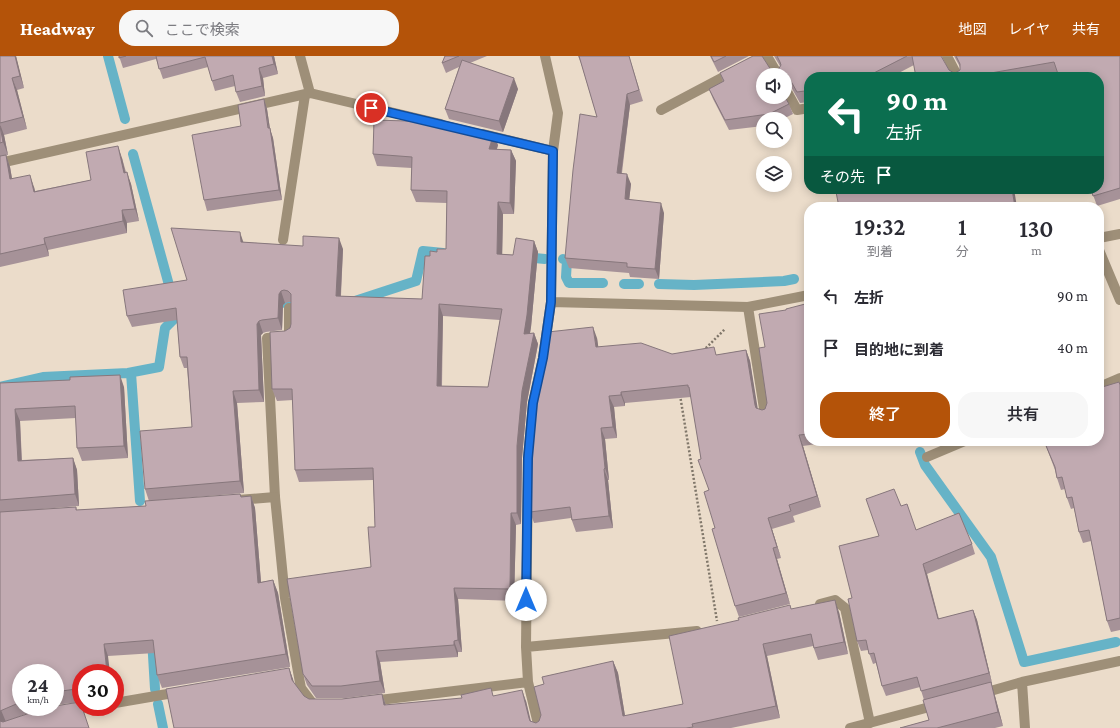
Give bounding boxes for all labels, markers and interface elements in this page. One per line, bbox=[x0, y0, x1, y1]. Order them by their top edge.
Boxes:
search box bbox=[119, 10, 399, 46]
icon: search bbox=[133, 17, 155, 39]
text: Headway bbox=[20, 18, 95, 39]
text: 地図 bbox=[958, 21, 986, 37]
text: レイヤ bbox=[1008, 21, 1050, 37]
text: 共有 bbox=[1072, 21, 1100, 37]
text: ここで検索 bbox=[165, 22, 240, 38]
map controls bbox=[756, 68, 792, 192]
button: sound bbox=[756, 68, 792, 104]
text: 90 m bbox=[886, 85, 947, 116]
icon: left bbox=[820, 88, 872, 140]
pin bbox=[354, 91, 388, 125]
icon: arrive bbox=[360, 97, 382, 119]
button: search bbox=[756, 112, 792, 148]
text: 左折 bbox=[886, 123, 922, 143]
button: layers bbox=[756, 156, 792, 192]
icon: arrive bbox=[873, 164, 895, 186]
text: その先 bbox=[820, 169, 865, 185]
text: 19:32 bbox=[854, 213, 905, 240]
text: 1 bbox=[958, 213, 967, 240]
text: 130 bbox=[1019, 215, 1054, 242]
text: m bbox=[1031, 243, 1042, 258]
text: 到着 bbox=[867, 244, 893, 259]
text: 分 bbox=[956, 244, 969, 259]
icon: left bbox=[820, 285, 842, 307]
text: 90 m bbox=[1057, 288, 1088, 304]
text: 左折 bbox=[854, 290, 884, 306]
icon: arrive bbox=[820, 337, 842, 359]
text: 40 m bbox=[1057, 340, 1088, 356]
text: 目的地に到着 bbox=[854, 342, 944, 358]
button: 終了 bbox=[820, 392, 950, 438]
button: 共有 bbox=[958, 392, 1088, 438]
position arrow bbox=[505, 579, 547, 621]
speed limit sign: 30 bbox=[72, 664, 124, 716]
text: 24 bbox=[28, 674, 48, 696]
text: km/h bbox=[27, 694, 49, 705]

